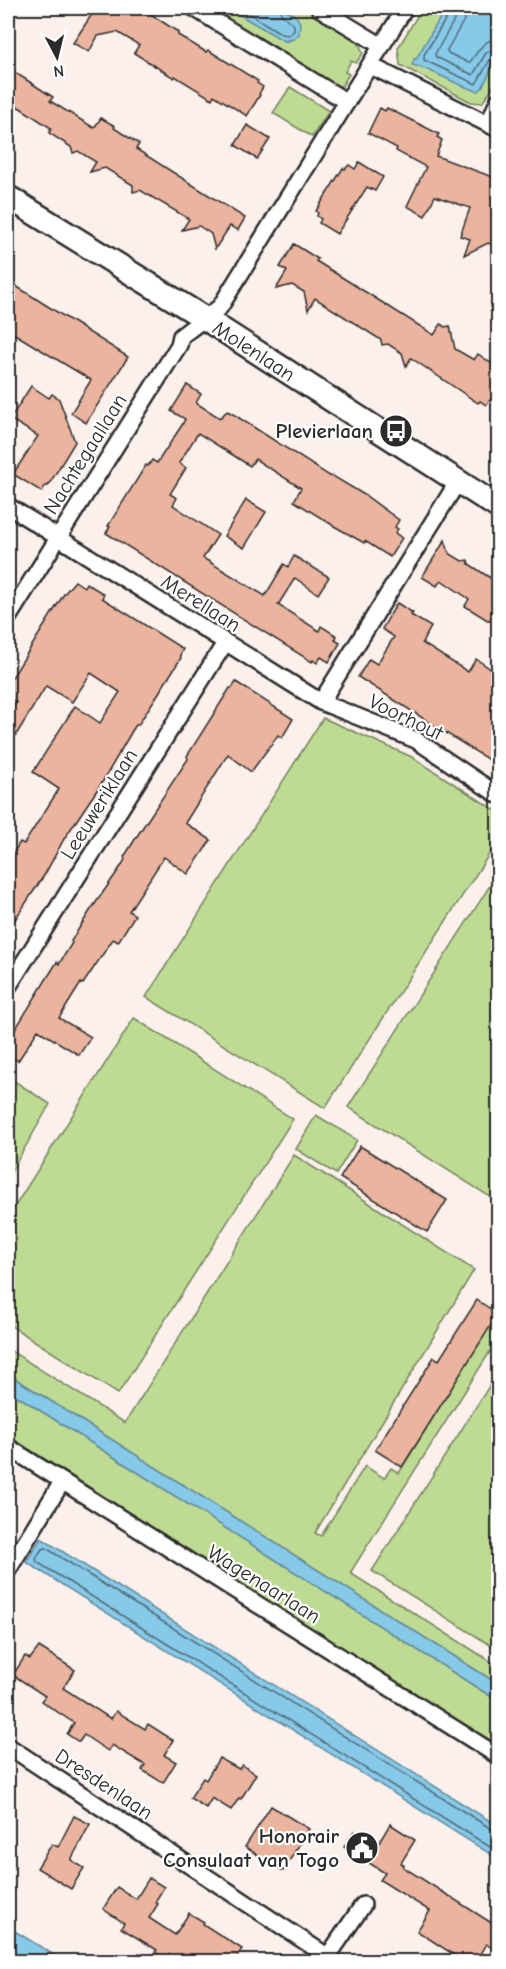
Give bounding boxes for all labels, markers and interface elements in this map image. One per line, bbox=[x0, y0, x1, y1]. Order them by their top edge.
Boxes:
north arrow bbox=[27, 27, 87, 87]
text: N bbox=[52, 61, 65, 80]
street label: Molenlaan bbox=[208, 316, 300, 386]
street label: Nachtegaallaan bbox=[38, 389, 132, 519]
bus stop icon: Plevierlaan bbox=[378, 413, 414, 449]
place label: Plevierlaan bbox=[276, 419, 373, 443]
street label: Merellaan bbox=[157, 569, 245, 637]
street label: Voorhout bbox=[365, 689, 448, 746]
street label: Leeuweriklaan bbox=[55, 744, 143, 864]
street label: Wagenaarlaan bbox=[203, 1540, 325, 1628]
street label: Dresdenlaan bbox=[51, 1744, 157, 1824]
place label: Honorair Consulaat van Togo bbox=[163, 1824, 340, 1872]
public building icon: Honorair Consulaat van Togo bbox=[344, 1830, 380, 1866]

